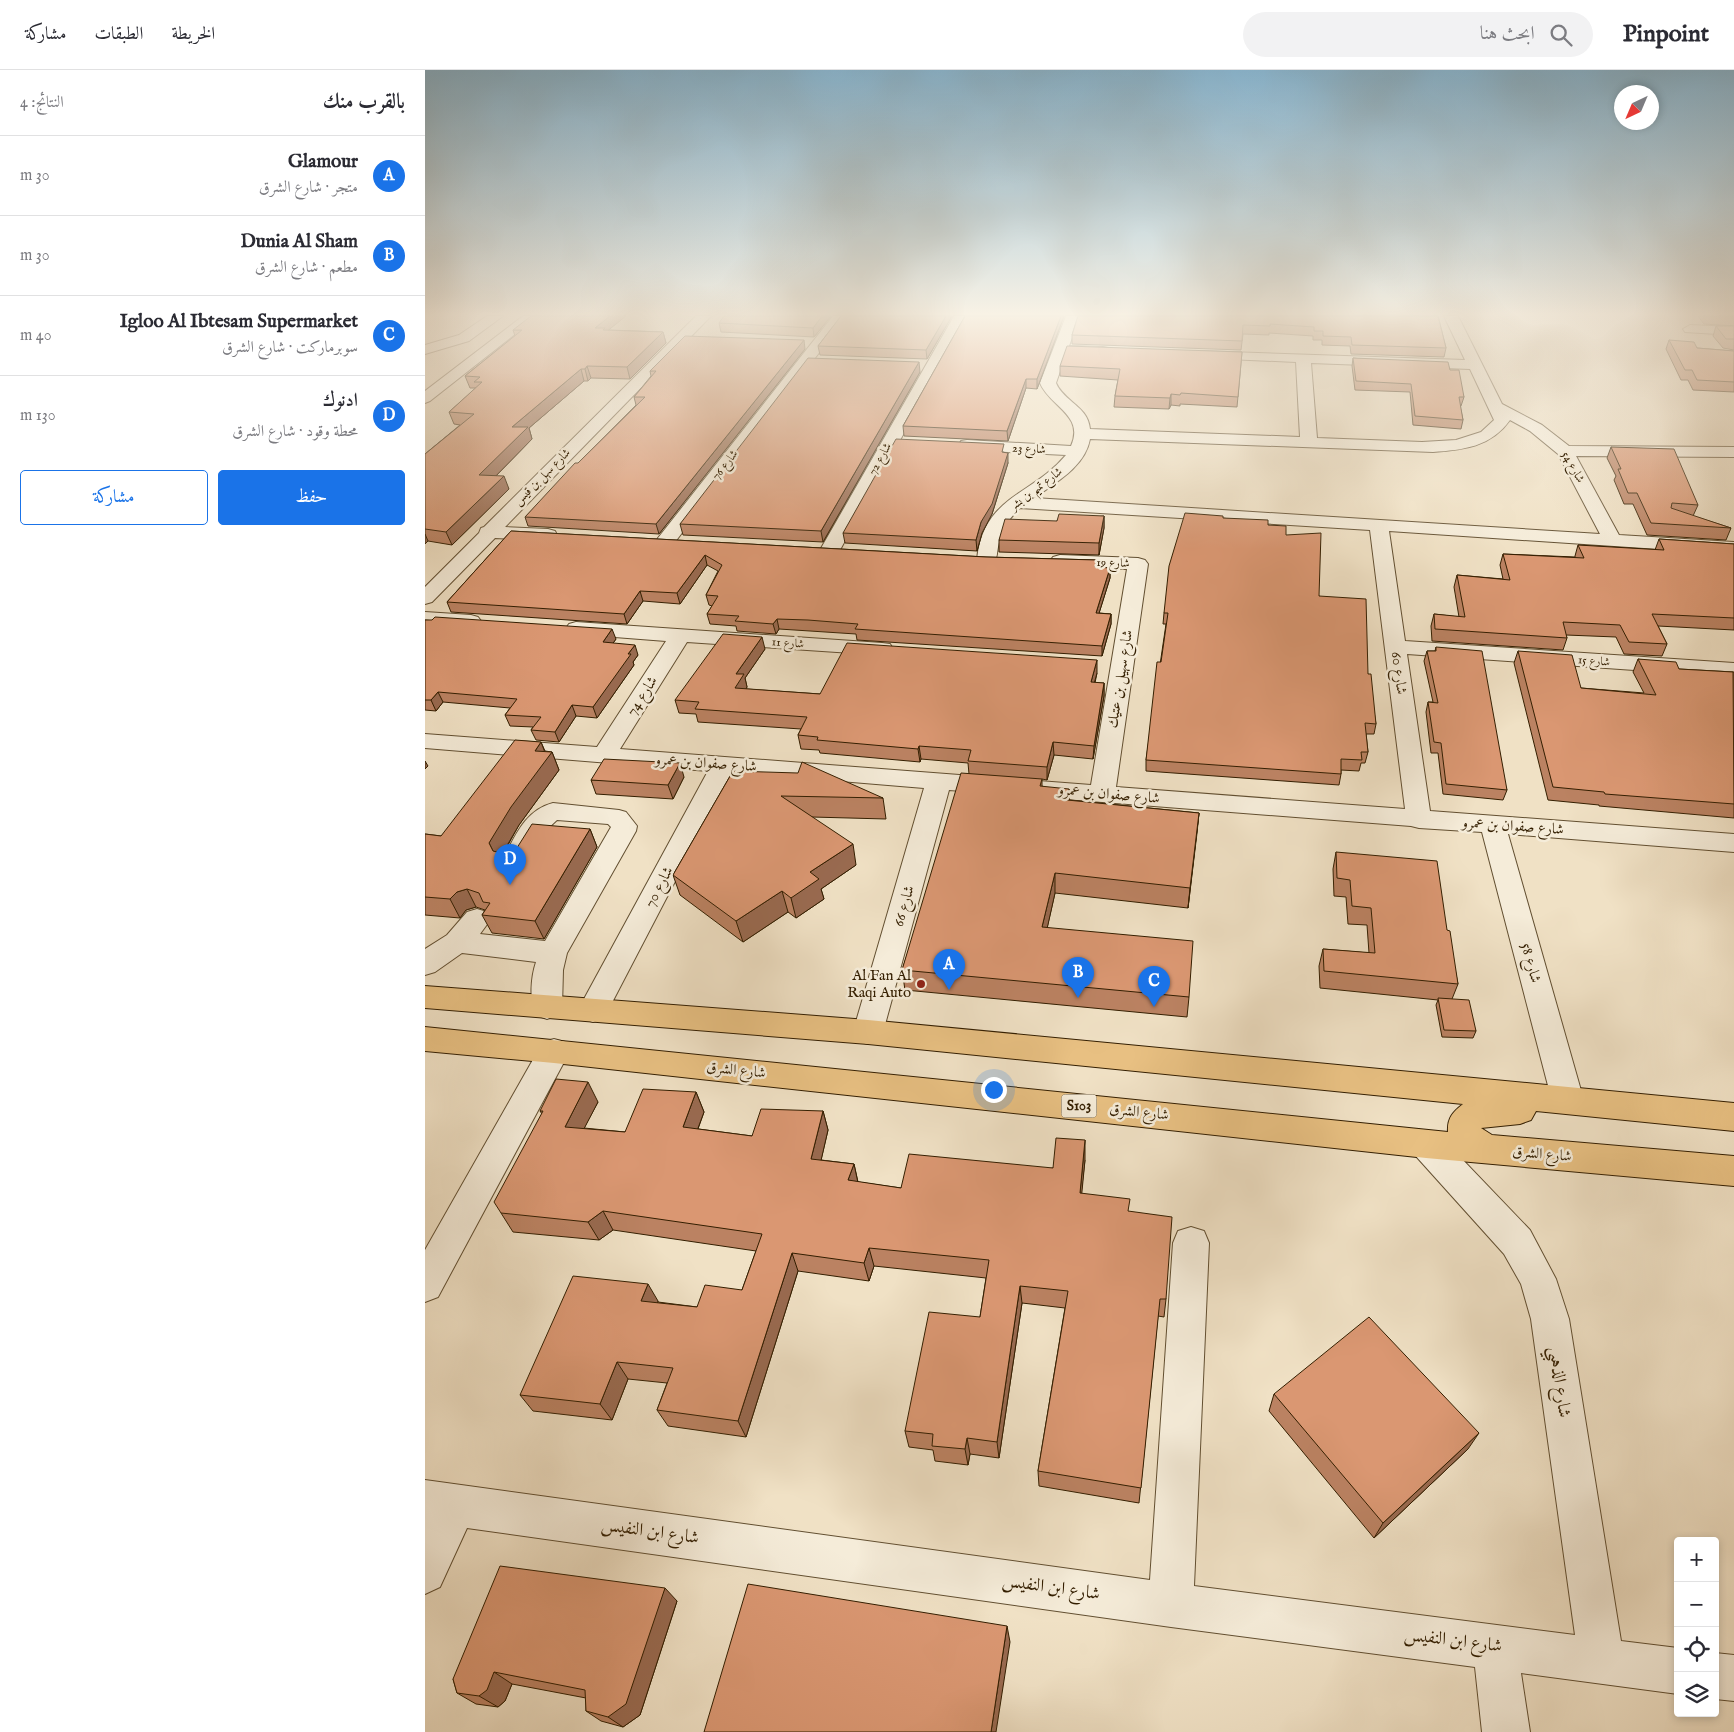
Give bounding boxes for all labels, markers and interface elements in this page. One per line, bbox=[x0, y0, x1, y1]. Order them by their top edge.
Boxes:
search box bbox=[1243, 12, 1593, 57]
text: Pinpoint bbox=[1623, 19, 1709, 50]
icon: search bbox=[1547, 21, 1575, 49]
text: ابحث هنا bbox=[1480, 22, 1535, 46]
text: مشاركة bbox=[25, 23, 66, 46]
text: الطبقات bbox=[94, 23, 143, 46]
text: الخريطة bbox=[171, 23, 215, 46]
north arrow bbox=[1614, 85, 1659, 130]
text: بالقرب منك bbox=[323, 89, 405, 116]
text: النتائج: 4 bbox=[20, 93, 64, 113]
text: Glamour bbox=[288, 150, 358, 174]
text: 30 m bbox=[20, 166, 50, 186]
text: A bbox=[384, 166, 394, 186]
text: متجر · شارع الشرق bbox=[259, 178, 358, 198]
text: Dunia Al Sham bbox=[240, 230, 358, 254]
text: 30 m bbox=[20, 246, 50, 266]
text: B bbox=[384, 246, 394, 266]
text: مطعم · شارع الشرق bbox=[255, 258, 358, 278]
text: Igloo Al Ibtesam Supermarket bbox=[120, 310, 358, 334]
text: 40 m bbox=[20, 326, 52, 346]
text: C bbox=[383, 326, 395, 346]
text: سوبرماركت · شارع الشرق bbox=[222, 338, 358, 358]
text: ادنوك bbox=[323, 389, 358, 413]
text: 130 m bbox=[20, 406, 56, 426]
text: D bbox=[383, 406, 395, 426]
text: محطة وقود · شارع الشرق bbox=[232, 422, 358, 442]
street label: شارع 72 bbox=[865, 440, 898, 479]
street label: شارع 23 bbox=[1012, 441, 1046, 460]
street label: شارع سهل بن قيس bbox=[510, 445, 576, 511]
street label: شارع 76 bbox=[709, 447, 744, 485]
street label: شارع 54 bbox=[1555, 449, 1588, 487]
street label: شارع تميم بن بشر bbox=[1005, 464, 1068, 518]
button: مشاركة bbox=[20, 470, 208, 525]
button: حفظ bbox=[218, 470, 405, 525]
street label: شارع 19 bbox=[1096, 555, 1130, 574]
street label: شارع سهيل بن عتيك bbox=[1103, 628, 1140, 730]
street label: شارع 11 bbox=[771, 634, 805, 655]
street label: شارع 60 bbox=[1384, 650, 1411, 696]
street label: شارع 15 bbox=[1577, 652, 1611, 673]
street label: شارع 74 bbox=[622, 673, 664, 721]
street label: شارع صفوان بن عمرو bbox=[652, 750, 758, 779]
street label: شارع صفوان بن عمرو bbox=[1055, 780, 1161, 811]
street label: شارع صفوان بن عمرو bbox=[1459, 813, 1565, 842]
pin: D bbox=[494, 844, 526, 885]
street label: شارع 70 bbox=[640, 863, 680, 912]
street label: شارع 66 bbox=[889, 883, 922, 930]
street label: شارع 58 bbox=[1514, 941, 1545, 986]
pin: A bbox=[933, 949, 965, 990]
pin: B bbox=[1062, 957, 1094, 998]
place label: Al Fan Al Raqi Auto bbox=[847, 966, 912, 1002]
pin: C bbox=[1138, 966, 1170, 1007]
marker: Al Fan Al Raqi Auto bbox=[915, 978, 927, 990]
street label: شارع الشرق bbox=[705, 1057, 767, 1086]
your location bbox=[981, 1077, 1007, 1103]
road number: S103 bbox=[1061, 1094, 1097, 1118]
street label: شارع الشرق bbox=[1108, 1099, 1170, 1128]
street label: شارع الشرق bbox=[1511, 1142, 1572, 1169]
street label: شارع الذهبي bbox=[1539, 1345, 1575, 1420]
street label: شارع ابن النفيس bbox=[599, 1514, 700, 1552]
map controls bbox=[1674, 1537, 1719, 1717]
button: + bbox=[1674, 1537, 1719, 1582]
street label: شارع ابن النفيس bbox=[1000, 1570, 1101, 1608]
button: − bbox=[1674, 1582, 1719, 1627]
street label: شارع ابن النفيس bbox=[1402, 1624, 1503, 1660]
button: locate bbox=[1674, 1627, 1719, 1672]
button: layers bbox=[1674, 1672, 1719, 1717]

